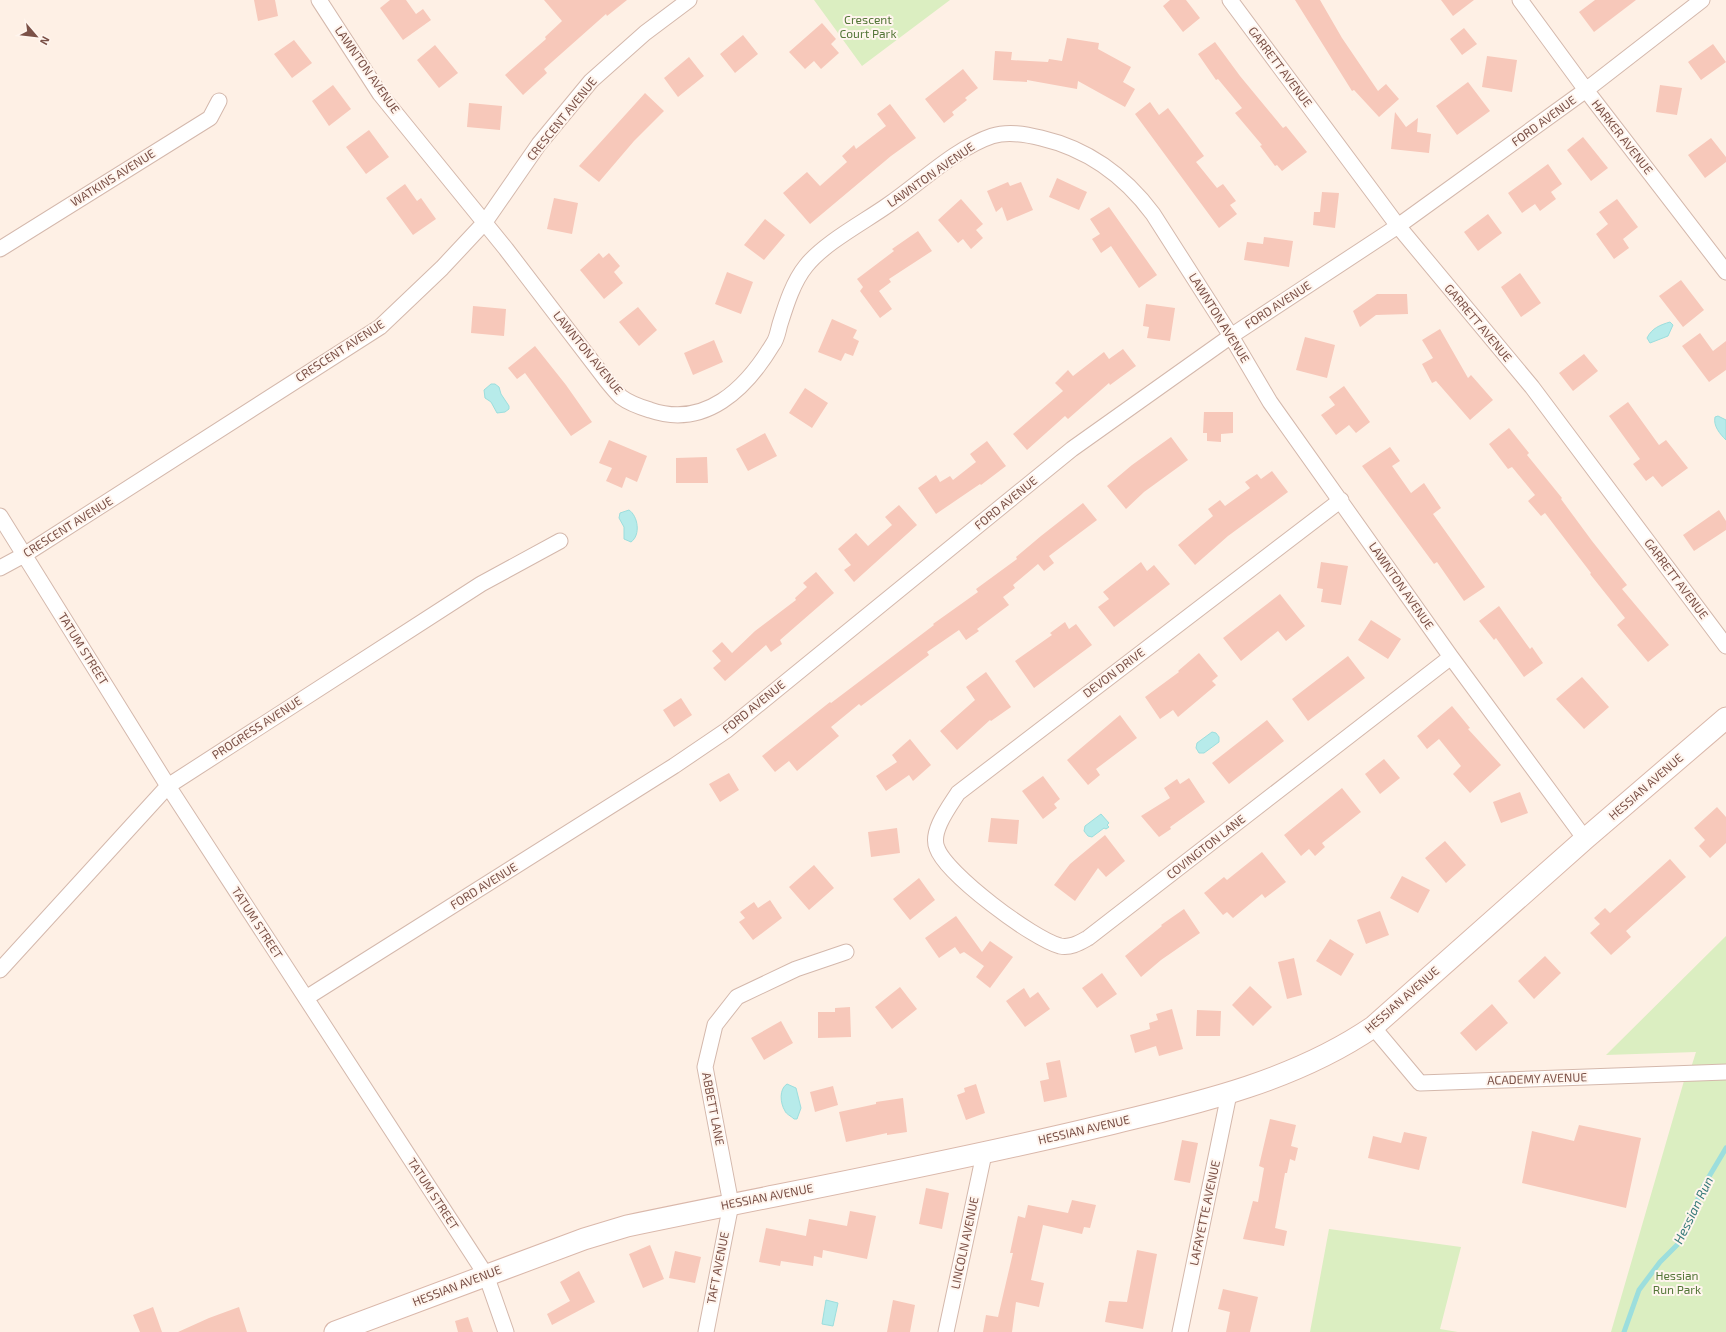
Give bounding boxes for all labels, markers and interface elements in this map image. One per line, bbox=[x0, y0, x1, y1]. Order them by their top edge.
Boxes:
park label: Crescent Court Park bbox=[839, 12, 897, 40]
north arrow bbox=[16, 16, 56, 56]
street label: LAWNTON AVENUE bbox=[333, 23, 403, 116]
street label: GARRETT AVENUE bbox=[1246, 24, 1316, 110]
text: N bbox=[38, 34, 53, 48]
street label: CRESCENT AVENUE bbox=[523, 74, 599, 163]
street label: FORD AVENUE bbox=[1508, 92, 1579, 148]
street label: HARKER AVENUE bbox=[1589, 96, 1656, 177]
street label: LAWNTON AVENUE bbox=[884, 139, 977, 209]
street label: WATKINS AVENUE bbox=[68, 145, 158, 209]
street label: LAWNTON AVENUE bbox=[1187, 270, 1253, 365]
street label: FORD AVENUE bbox=[1242, 277, 1314, 331]
street label: GARRETT AVENUE bbox=[1442, 281, 1515, 364]
street label: LAWNTON AVENUE bbox=[551, 308, 627, 397]
street label: CRESCENT AVENUE bbox=[292, 316, 387, 384]
street label: FORD AVENUE bbox=[971, 473, 1040, 532]
street label: CRESCENT AVENUE bbox=[20, 493, 115, 559]
street label: GARRETT AVENUE bbox=[1642, 536, 1712, 622]
street label: LAWNTON AVENUE bbox=[1367, 539, 1437, 632]
street label: TATUM STREET bbox=[56, 610, 112, 687]
street label: DEVON DRIVE bbox=[1080, 644, 1147, 700]
street label: FORD AVENUE bbox=[719, 677, 788, 736]
street label: PROGRESS AVENUE bbox=[209, 693, 304, 761]
street label: HESSIAN AVENUE bbox=[1605, 750, 1686, 822]
street label: COVINGTON LANE bbox=[1163, 811, 1248, 881]
street label: FORD AVENUE bbox=[447, 859, 520, 911]
street label: TATUM STREET bbox=[229, 884, 286, 961]
street label: HESSIAN AVENUE bbox=[1361, 963, 1442, 1035]
street label: ACADEMY AVENUE bbox=[1487, 1069, 1587, 1087]
street label: ABBETT LANE bbox=[700, 1071, 728, 1147]
street label: HESSIAN AVENUE bbox=[1036, 1112, 1131, 1146]
street label: TATUM STREET bbox=[405, 1155, 462, 1232]
street label: LAFAYETTE AVENUE bbox=[1186, 1159, 1222, 1267]
water label: Hessian Run bbox=[1670, 1174, 1716, 1246]
street label: HESSIAN AVENUE bbox=[719, 1180, 815, 1212]
street label: LINCOLN AVENUE bbox=[947, 1195, 981, 1290]
street label: TAFT AVENUE bbox=[703, 1230, 731, 1305]
street label: HESSIAN AVENUE bbox=[410, 1262, 503, 1308]
park label: Hessian Run Park bbox=[1653, 1268, 1701, 1296]

